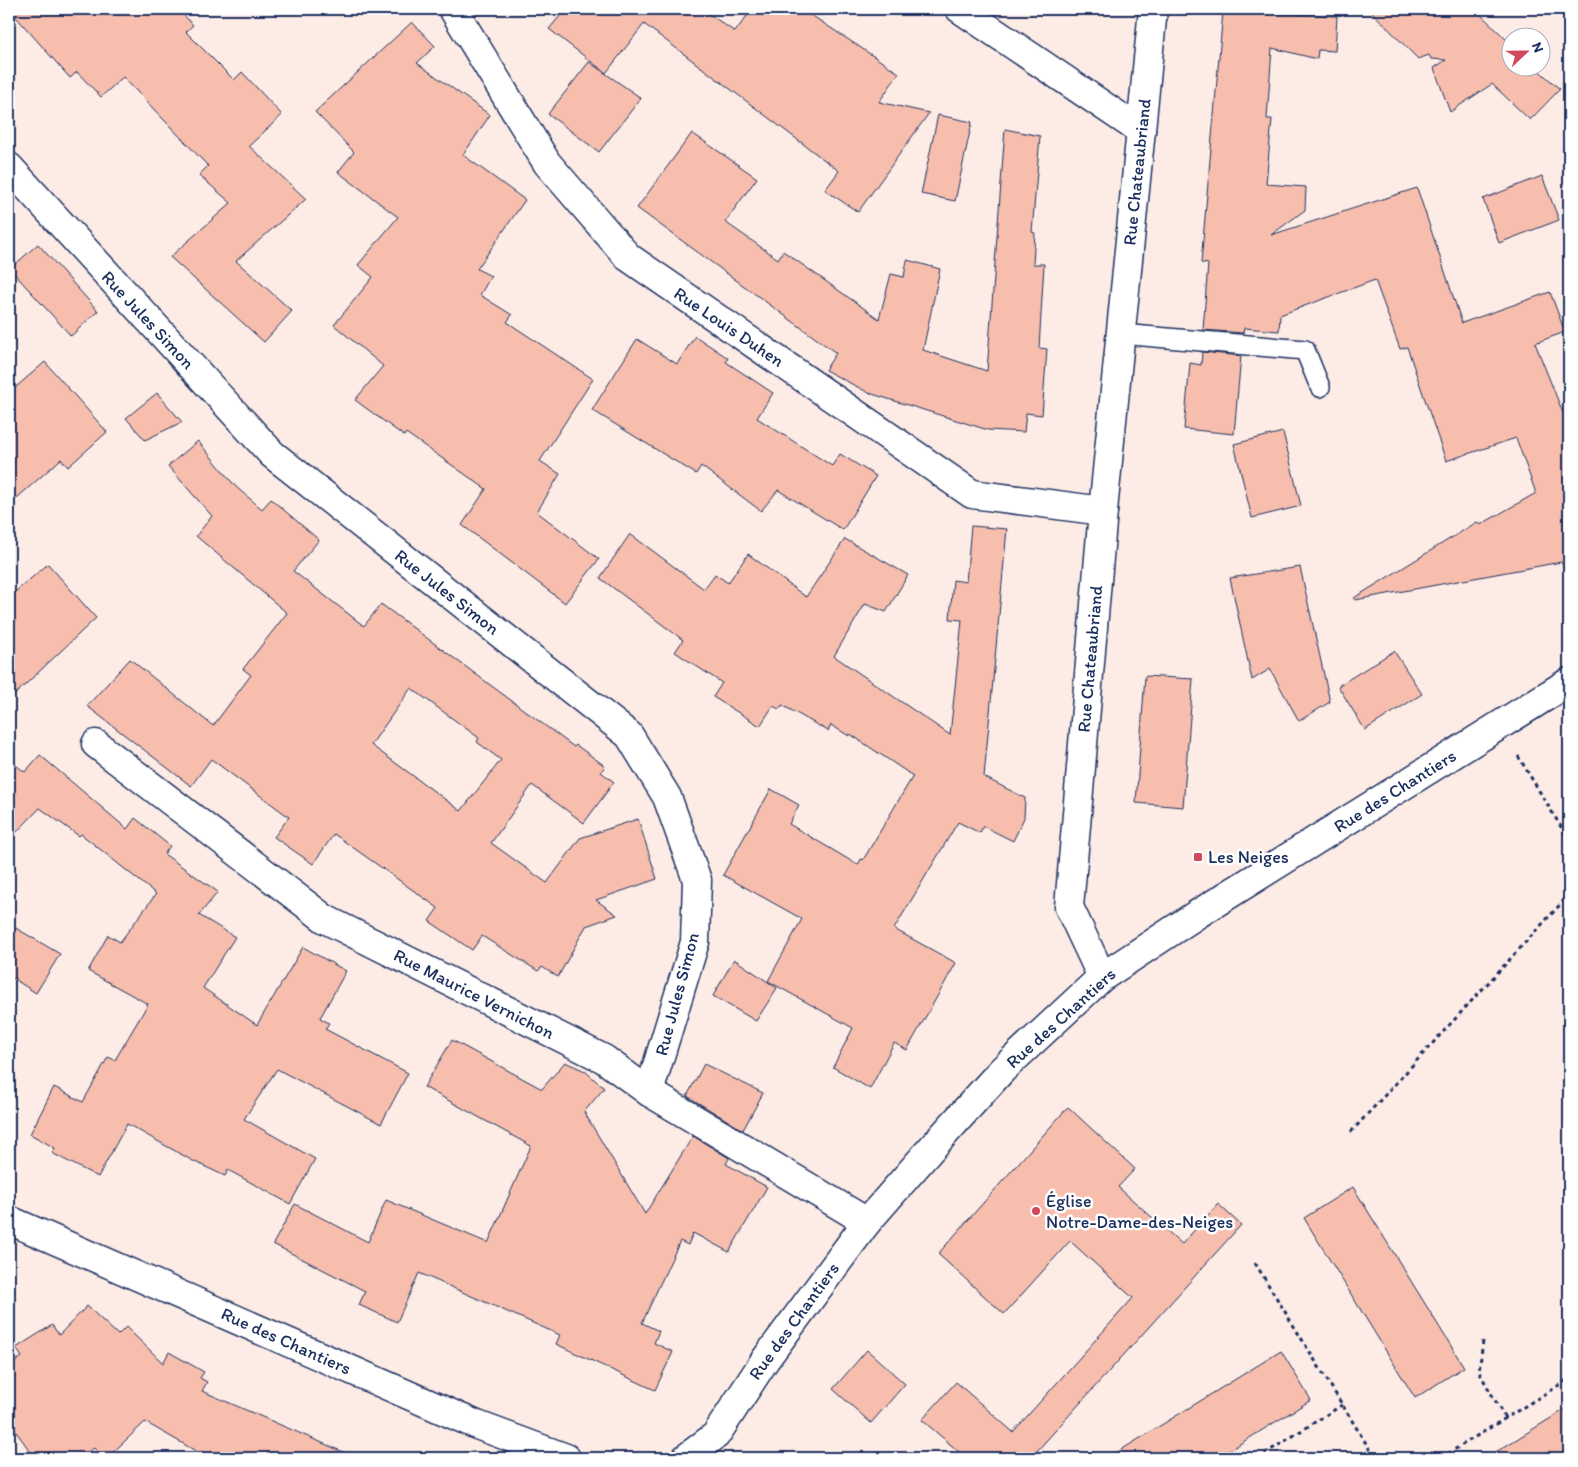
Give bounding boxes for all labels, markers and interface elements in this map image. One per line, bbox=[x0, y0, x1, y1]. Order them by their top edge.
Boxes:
north arrow bbox=[1500, 28, 1550, 78]
text: N bbox=[1528, 40, 1547, 55]
street label: Rue Chateaubriand bbox=[1118, 97, 1156, 247]
street label: Rue Jules Simon bbox=[97, 266, 199, 374]
street label: Rue Louis Duhen bbox=[670, 282, 788, 372]
street label: Rue Jules Simon bbox=[390, 544, 504, 640]
street label: Rue Chateaubriand bbox=[1073, 584, 1107, 733]
street label: Rue des Chantiers bbox=[1330, 745, 1460, 837]
place label: Les Neiges bbox=[1208, 846, 1289, 868]
marker: Les Neiges bbox=[1192, 851, 1204, 863]
street label: Rue Jules Simon bbox=[650, 930, 704, 1058]
street label: Rue Maurice Vernichon bbox=[390, 944, 558, 1044]
street label: Rue des Chantiers bbox=[1002, 963, 1120, 1073]
place label: Église Notre-Dame-des-Neiges bbox=[1046, 1190, 1233, 1233]
marker: Église Notre-Dame-des-Neiges bbox=[1030, 1205, 1042, 1217]
street label: Rue des Chantiers bbox=[744, 1258, 844, 1384]
street label: Rue des Chantiers bbox=[218, 1302, 354, 1380]

